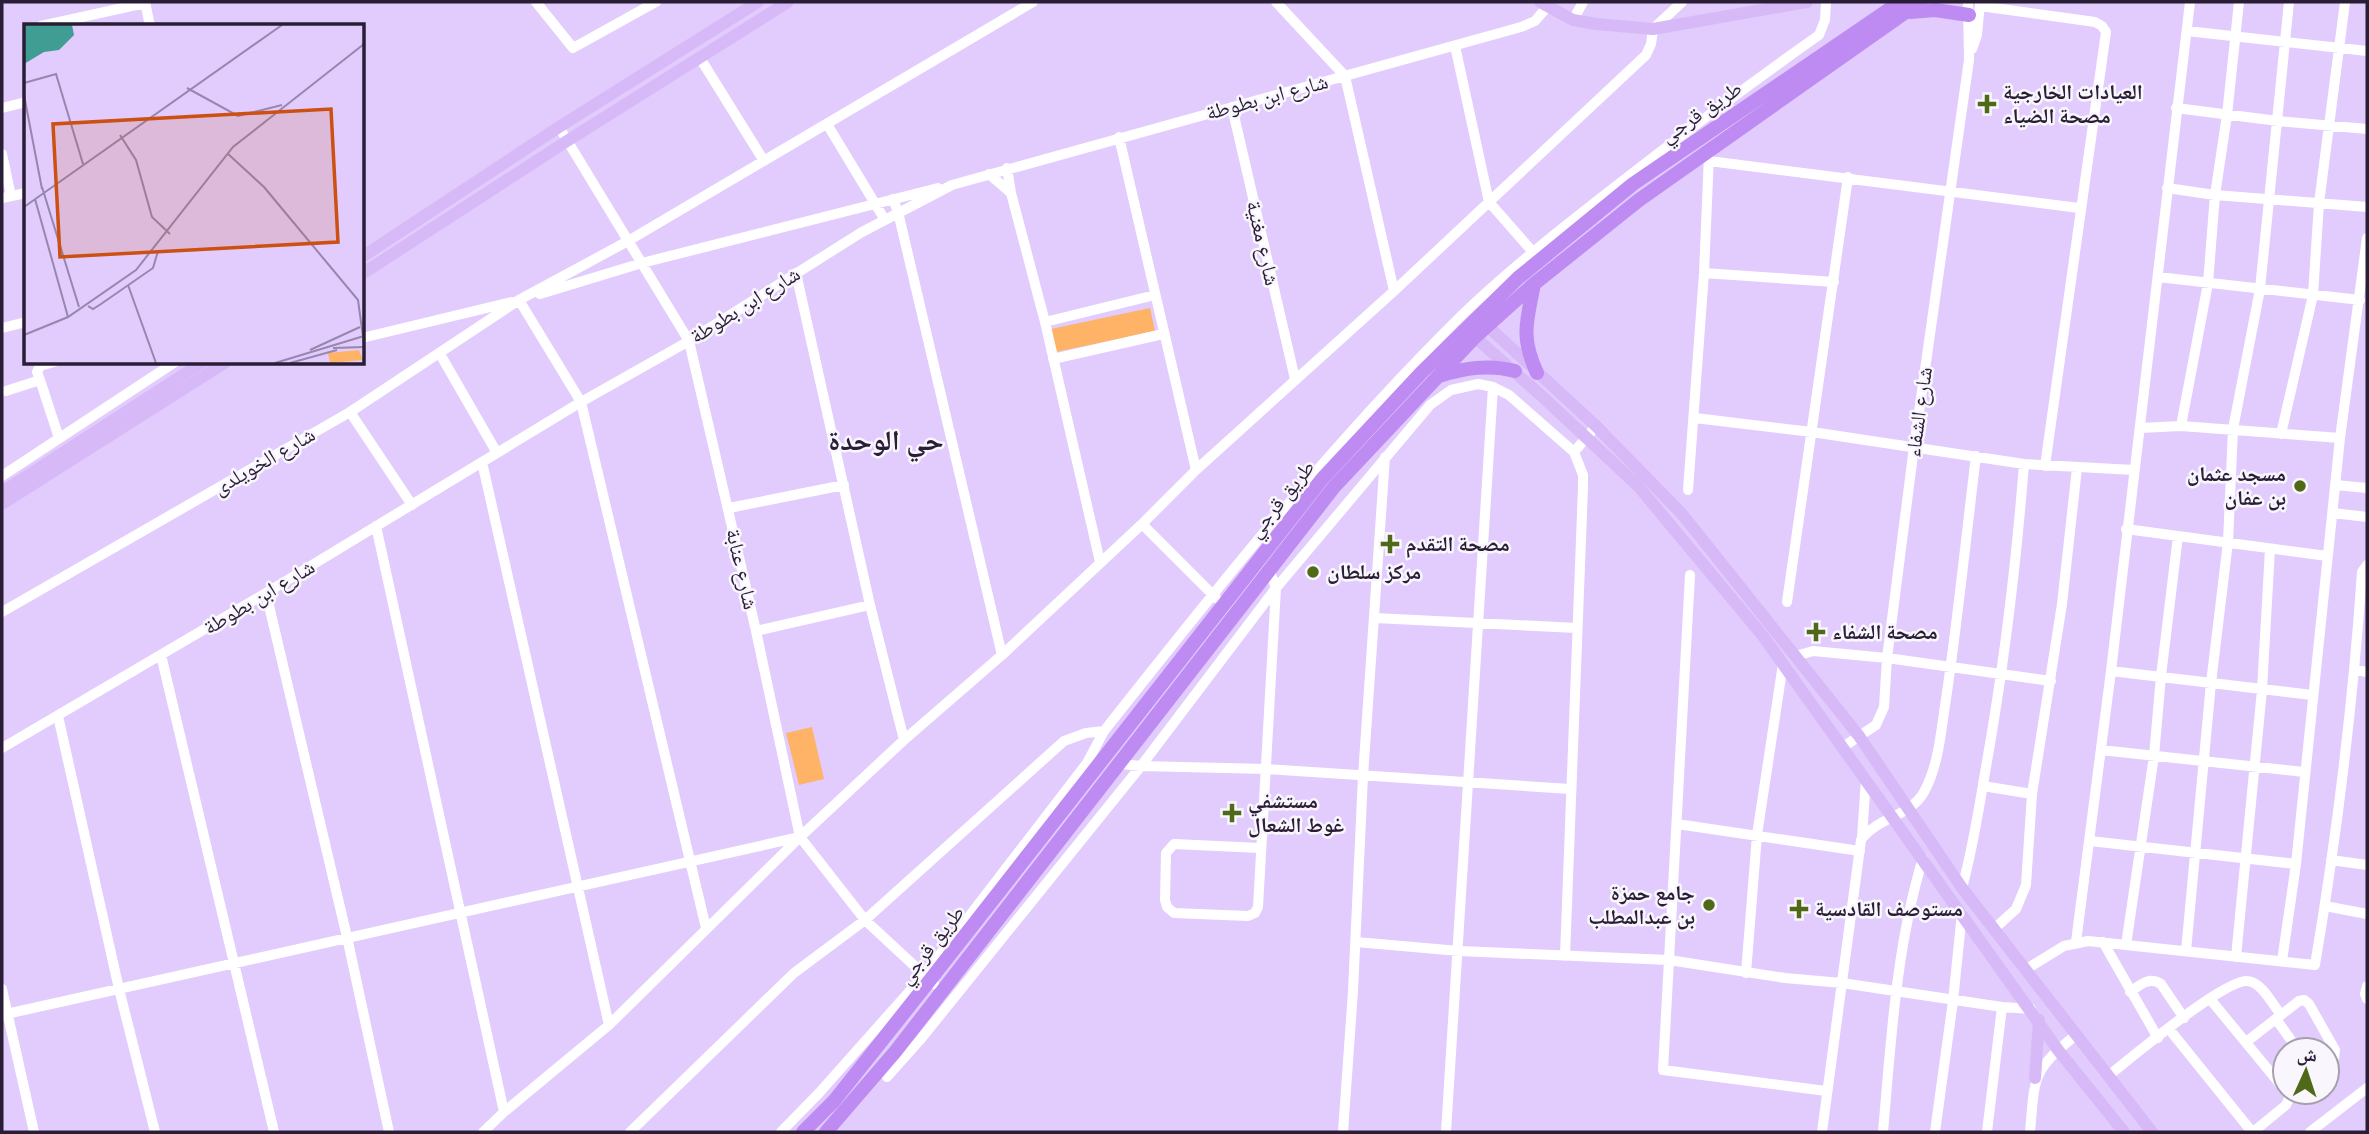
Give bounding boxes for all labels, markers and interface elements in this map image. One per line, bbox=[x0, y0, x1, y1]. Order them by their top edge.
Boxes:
inset map bbox=[24, 24, 364, 364]
street label: شارع ابن بطوطة bbox=[1203, 67, 1331, 126]
street label: طريق قرجي bbox=[1655, 74, 1749, 152]
place label: العيادات الخارجية مصحة الضياء bbox=[2003, 78, 2143, 129]
marker: العيادات الخارجية مصحة الضياء bbox=[1977, 94, 1997, 114]
street label: شارع مغنية bbox=[1241, 198, 1286, 288]
street label: شارع ابن بطوطة bbox=[685, 260, 805, 349]
street label: شارع الشفاء bbox=[1899, 365, 1938, 459]
street label: شارع الخويلدى bbox=[208, 421, 320, 501]
district label: حي الوحدة bbox=[828, 422, 944, 463]
street label: طريق قرجي bbox=[1241, 454, 1323, 545]
place label: مسجد عثمان بن عفان bbox=[2187, 460, 2286, 511]
marker: مسجد عثمان بن عفان bbox=[2292, 478, 2308, 494]
street label: شارع عنابة bbox=[720, 526, 765, 612]
place label: مصحة التقدم bbox=[1406, 530, 1510, 558]
marker: مصحة التقدم bbox=[1380, 534, 1400, 554]
street label: شارع ابن بطوطة bbox=[198, 553, 319, 640]
place label: مركز سلطان bbox=[1327, 558, 1421, 585]
marker: مركز سلطان bbox=[1305, 564, 1321, 580]
place label: مصحة الشفاء bbox=[1832, 618, 1938, 645]
marker: مصحة الشفاء bbox=[1806, 622, 1826, 642]
place label: مستشفي غوط الشعال bbox=[1248, 787, 1344, 838]
marker: مستشفي غوط الشعال bbox=[1222, 803, 1242, 823]
place label: جامع حمزة بن عبدالمطلب bbox=[1588, 879, 1695, 930]
place label: مستوصف القادسية bbox=[1815, 895, 1963, 922]
marker: جامع حمزة بن عبدالمطلب bbox=[1701, 897, 1717, 913]
marker: مستوصف القادسية bbox=[1789, 899, 1809, 919]
street label: طريق قرجي bbox=[891, 900, 973, 992]
north arrow bbox=[2271, 1036, 2341, 1106]
text: ش bbox=[2296, 1042, 2318, 1067]

